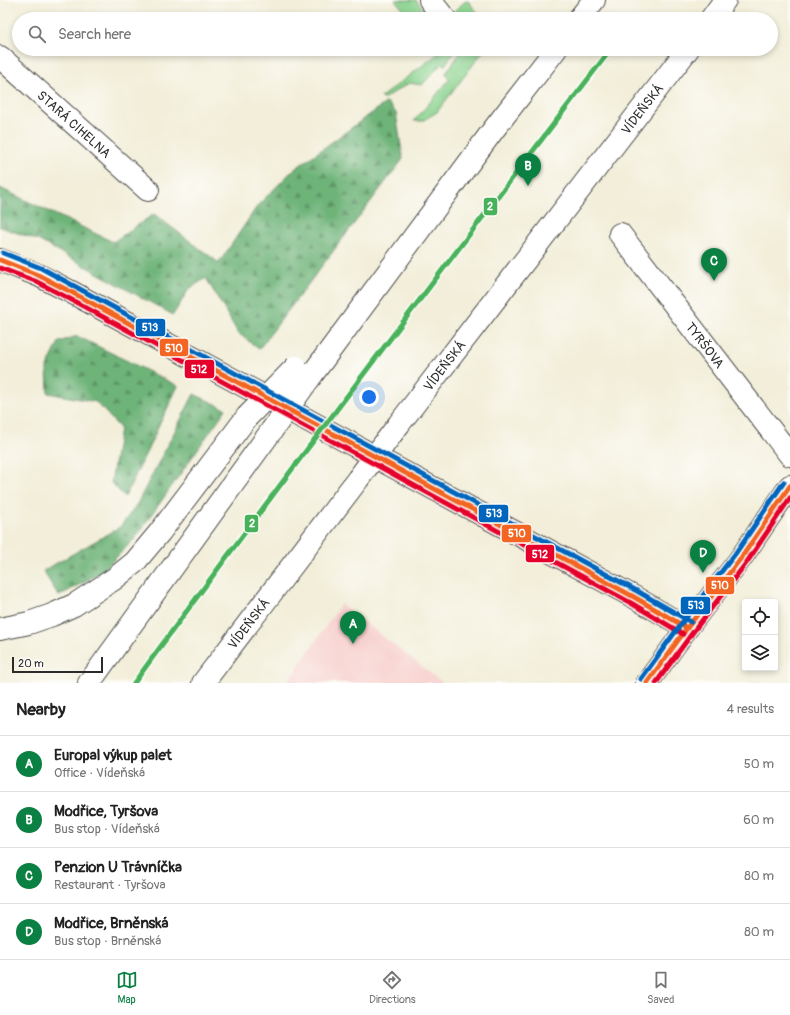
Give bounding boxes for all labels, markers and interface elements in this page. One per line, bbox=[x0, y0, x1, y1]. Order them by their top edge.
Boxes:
search box bbox=[12, 12, 778, 56]
icon: search bbox=[26, 23, 48, 45]
text: Search here bbox=[58, 25, 131, 44]
street label: VÍDEŇSKÁ bbox=[618, 81, 667, 138]
street label: STARÁ CIHELNA bbox=[34, 87, 114, 162]
pin: B bbox=[515, 153, 541, 186]
line badge: 2 bbox=[483, 197, 498, 216]
text: 2 bbox=[487, 200, 493, 213]
pin: C bbox=[701, 248, 727, 281]
line badge: 513 bbox=[135, 318, 166, 337]
street label: TYRŠOVA bbox=[682, 319, 728, 372]
text: 513 bbox=[142, 321, 158, 334]
street label: VÍDEŇSKÁ bbox=[420, 337, 470, 394]
line badge: 510 bbox=[159, 338, 189, 357]
text: 510 bbox=[165, 342, 183, 355]
line badge: 512 bbox=[184, 359, 215, 379]
text: 512 bbox=[191, 363, 207, 376]
your location bbox=[359, 387, 379, 407]
line badge: 513 bbox=[478, 504, 509, 523]
text: 513 bbox=[486, 507, 502, 520]
line badge: 2 bbox=[244, 514, 259, 533]
text: 2 bbox=[249, 517, 255, 530]
line badge: 510 bbox=[501, 524, 532, 543]
text: 510 bbox=[508, 527, 526, 540]
pin: D bbox=[690, 540, 716, 573]
line badge: 512 bbox=[525, 544, 555, 563]
text: 512 bbox=[532, 548, 548, 561]
line badge: 510 bbox=[705, 576, 735, 595]
text: 510 bbox=[711, 579, 729, 592]
street label: VÍDEŇSKÁ bbox=[225, 595, 274, 652]
line badge: 513 bbox=[680, 596, 711, 615]
text: 513 bbox=[688, 599, 704, 612]
map controls bbox=[742, 599, 778, 671]
button: locate bbox=[742, 599, 778, 635]
pin: A bbox=[340, 611, 366, 644]
button: layers bbox=[742, 635, 778, 671]
scale bar bbox=[12, 655, 103, 674]
text: 20 m bbox=[18, 657, 44, 670]
text: Nearby bbox=[16, 699, 65, 720]
text: 4 results bbox=[727, 701, 774, 717]
text: Europal výkup palet bbox=[54, 746, 172, 765]
text: A bbox=[25, 756, 33, 772]
text: 50 m bbox=[744, 756, 774, 772]
text: Office · Vídeňská bbox=[54, 765, 145, 781]
text: Modřice, Tyršova bbox=[54, 802, 158, 821]
text: B bbox=[25, 812, 33, 828]
text: 60 m bbox=[743, 812, 774, 828]
text: Bus stop · Vídeňská bbox=[54, 821, 160, 837]
text: Penzion U Trávníčka bbox=[54, 858, 182, 877]
text: C bbox=[25, 868, 33, 884]
text: 80 m bbox=[744, 868, 774, 884]
text: Restaurant · Tyršova bbox=[54, 877, 166, 893]
text: Modřice, Brněnská bbox=[54, 914, 169, 933]
text: D bbox=[25, 924, 33, 940]
text: 80 m bbox=[744, 924, 774, 940]
text: Bus stop · Brněnská bbox=[54, 933, 161, 949]
tab: Map bbox=[116, 969, 138, 1006]
tab: Directions bbox=[369, 969, 416, 1006]
tab: Saved bbox=[647, 969, 674, 1006]

